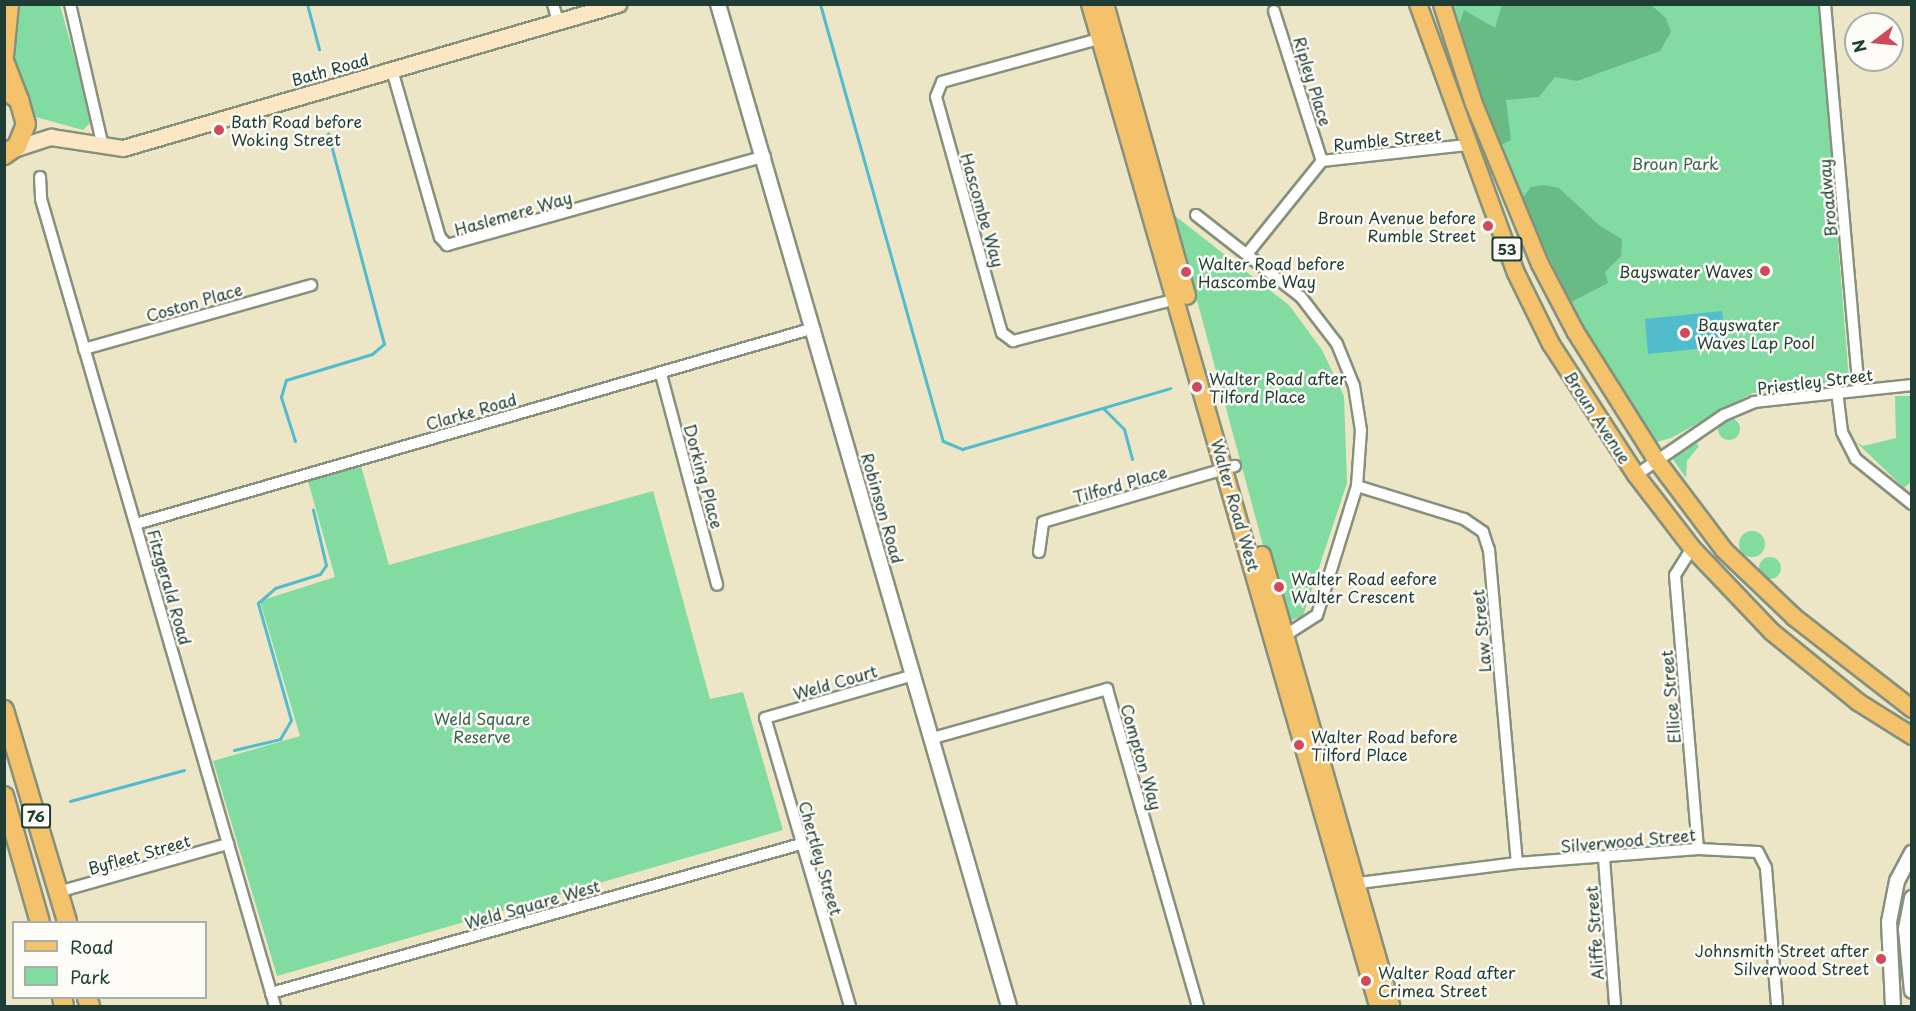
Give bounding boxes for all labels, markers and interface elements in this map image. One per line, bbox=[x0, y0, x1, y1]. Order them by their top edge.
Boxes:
north arrow bbox=[1844, 12, 1904, 72]
street label: Ripley Place bbox=[1290, 33, 1336, 129]
text: N bbox=[1845, 37, 1872, 56]
street label: Bath Road bbox=[289, 49, 371, 89]
place label: Bath Road before Woking Street bbox=[231, 111, 363, 149]
marker: Bath Road before Woking Street bbox=[212, 123, 226, 137]
street label: Rumble Street bbox=[1332, 124, 1442, 154]
street label: Hascombe Way bbox=[957, 150, 1009, 270]
park label: Broun Park bbox=[1631, 153, 1719, 173]
street label: Broadway bbox=[1814, 158, 1840, 238]
street label: Haslemere Way bbox=[452, 187, 574, 239]
place label: Broun Avenue before Rumble Street bbox=[1318, 207, 1476, 245]
marker: Broun Avenue before Rumble Street bbox=[1481, 219, 1495, 233]
road number: 53 bbox=[1490, 237, 1524, 261]
place label: Walter Road before Hascombe Way bbox=[1198, 253, 1346, 291]
place label: Bayswater Waves bbox=[1617, 261, 1753, 281]
marker: Bayswater Waves bbox=[1758, 264, 1772, 278]
marker: Walter Road before Hascombe Way bbox=[1179, 265, 1193, 279]
street label: Coston Place bbox=[144, 279, 244, 325]
place label: Bayswater Waves Lap Pool bbox=[1697, 314, 1816, 352]
marker: Bayswater Waves Lap Pool bbox=[1678, 326, 1692, 340]
street label: Priestley Street bbox=[1755, 364, 1875, 398]
street label: Broun Avenue bbox=[1561, 367, 1635, 467]
place label: Walter Road after Tilford Place bbox=[1209, 368, 1349, 406]
marker: Walter Road after Tilford Place bbox=[1190, 380, 1204, 394]
street label: Clarke Road bbox=[423, 389, 519, 433]
street label: Dorking Place bbox=[681, 422, 727, 530]
street label: Walter Road West bbox=[1208, 436, 1264, 574]
street label: Robinson Road bbox=[858, 451, 908, 565]
street label: Tilford Place bbox=[1071, 461, 1169, 507]
street label: Fitzgerald Road bbox=[144, 527, 196, 647]
place label: Walter Road eefore Walter Crescent bbox=[1291, 568, 1438, 606]
marker: Walter Road eefore Walter Crescent bbox=[1272, 580, 1286, 594]
street label: Law Street bbox=[1468, 588, 1494, 674]
street label: Ellice Street bbox=[1656, 650, 1684, 744]
street label: Weld Court bbox=[791, 661, 879, 703]
street label: Compton Way bbox=[1118, 702, 1166, 812]
park label: Weld Square Reserve bbox=[434, 708, 530, 746]
place label: Walter Road before Tilford Place bbox=[1311, 726, 1459, 764]
marker: Walter Road before Tilford Place bbox=[1292, 738, 1306, 752]
street label: Chertley Street bbox=[795, 798, 847, 918]
road number: 76 bbox=[21, 804, 51, 828]
street label: Silverwood Street bbox=[1559, 825, 1697, 855]
street label: Byfleet Street bbox=[85, 830, 193, 878]
street label: Weld Square West bbox=[462, 876, 602, 932]
street label: Aliffe Street bbox=[1581, 885, 1607, 981]
legend bbox=[12, 921, 207, 999]
text: Road bbox=[70, 933, 114, 960]
place label: Johnsmith Street after Silverwood Street bbox=[1693, 940, 1869, 978]
marker: Johnsmith Street after Silverwood Street bbox=[1874, 952, 1888, 966]
place label: Walter Road after Crimea Street bbox=[1378, 962, 1518, 1000]
text: Park bbox=[70, 963, 110, 990]
marker: Walter Road after Crimea Street bbox=[1359, 974, 1373, 988]

